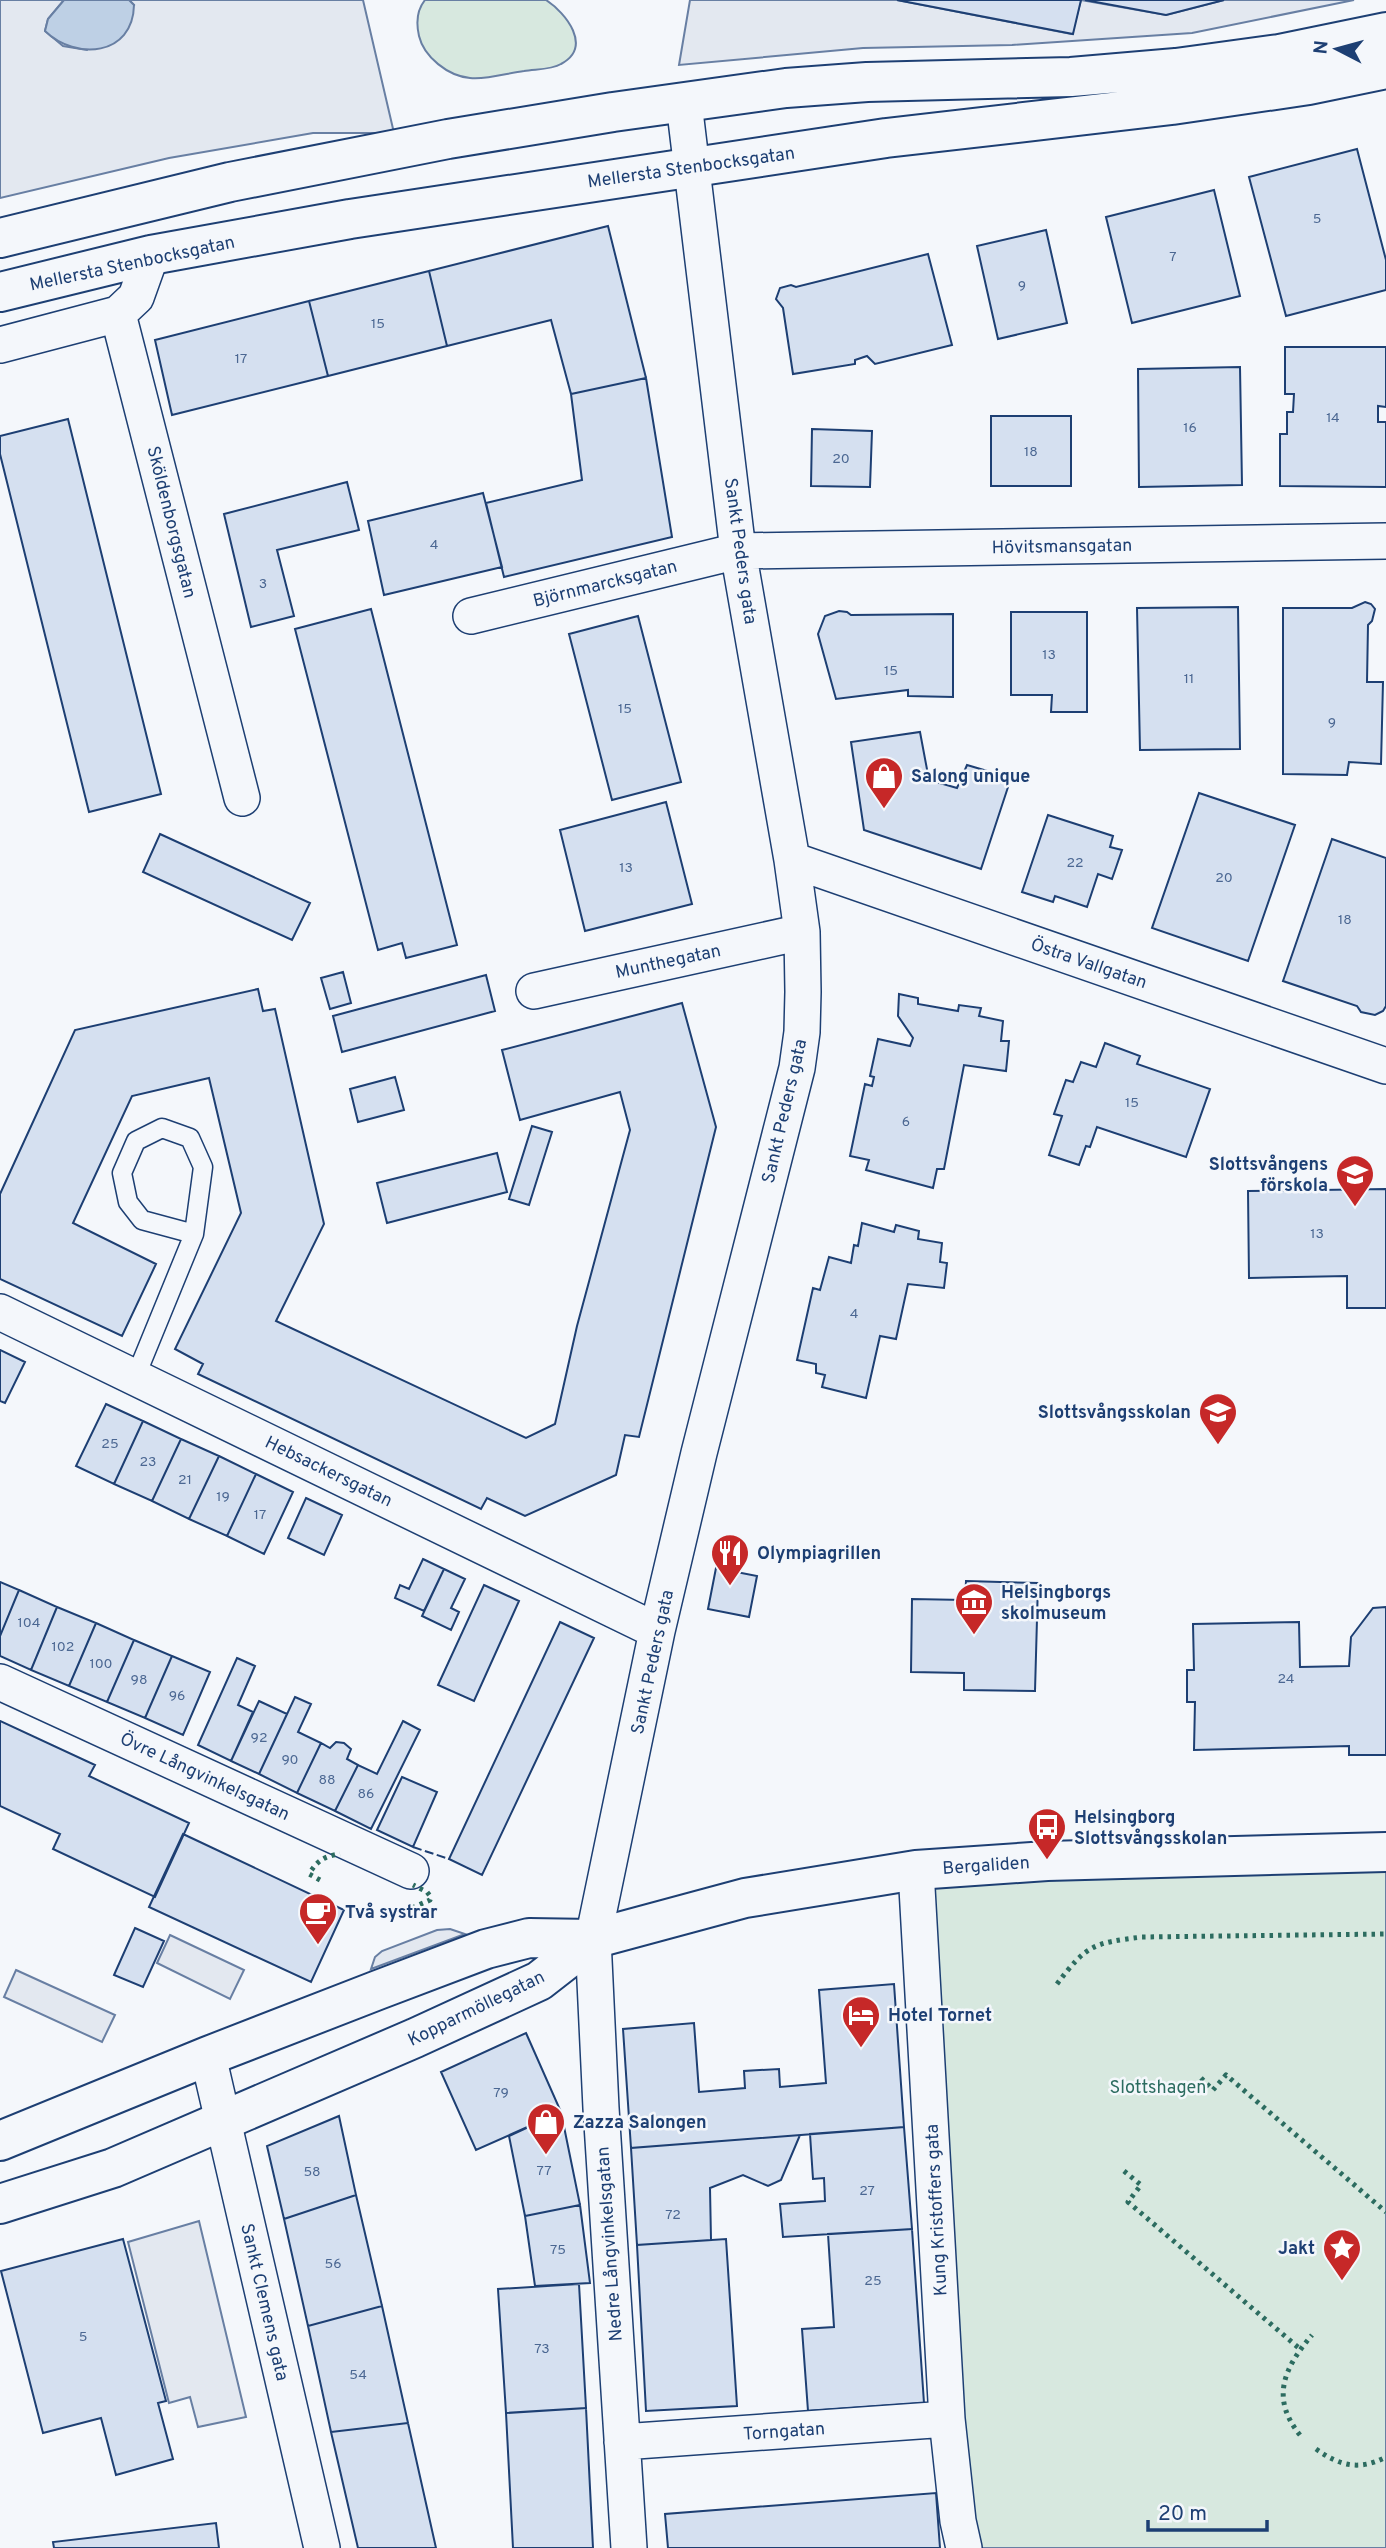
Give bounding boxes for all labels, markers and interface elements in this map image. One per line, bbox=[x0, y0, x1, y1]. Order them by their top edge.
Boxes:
north arrow bbox=[1302, 14, 1372, 84]
text: N bbox=[1309, 39, 1335, 55]
street label: Mellersta Stenbocksgatan bbox=[586, 143, 796, 194]
house number: 5 bbox=[1313, 211, 1321, 228]
street label: Mellersta Stenbocksgatan bbox=[28, 231, 237, 297]
house number: 7 bbox=[1169, 249, 1177, 266]
house number: 9 bbox=[1018, 278, 1026, 295]
house number: 15 bbox=[371, 316, 385, 333]
house number: 17 bbox=[235, 351, 247, 368]
house number: 14 bbox=[1326, 410, 1340, 427]
house number: 16 bbox=[1183, 420, 1197, 437]
street label: Sköldenborgsgatan bbox=[141, 444, 201, 601]
house number: 18 bbox=[1024, 444, 1038, 461]
house number: 20 bbox=[832, 451, 850, 468]
street label: Sankt Peders gata bbox=[718, 477, 761, 626]
street label: Hövitsmansgatan bbox=[991, 535, 1133, 560]
house number: 4 bbox=[430, 537, 438, 554]
street label: Björnmarcksgatan bbox=[531, 555, 680, 613]
house number: 3 bbox=[259, 576, 267, 593]
house number: 13 bbox=[1042, 647, 1056, 664]
house number: 15 bbox=[884, 663, 898, 680]
house number: 11 bbox=[1184, 671, 1194, 688]
house number: 15 bbox=[618, 701, 632, 718]
house number: 9 bbox=[1328, 715, 1336, 732]
shop icon: Salong unique bbox=[863, 755, 905, 810]
place label: Salong unique bbox=[911, 766, 1030, 789]
house number: 22 bbox=[1066, 855, 1084, 872]
house number: 13 bbox=[619, 860, 633, 877]
house number: 20 bbox=[1215, 870, 1233, 887]
house number: 18 bbox=[1338, 912, 1352, 929]
street label: Östra Vallgatan bbox=[1027, 932, 1151, 995]
street label: Munthegatan bbox=[613, 940, 723, 985]
street label: Sankt Peders gata bbox=[758, 1037, 813, 1186]
house number: 15 bbox=[1125, 1095, 1139, 1112]
house number: 6 bbox=[902, 1114, 910, 1131]
school or university icon: Slottsvångens förskola bbox=[1334, 1153, 1376, 1208]
place label: Slottsvångens förskola bbox=[1209, 1154, 1328, 1198]
house number: 13 bbox=[1310, 1226, 1324, 1243]
house number: 4 bbox=[850, 1306, 858, 1323]
school or university icon: Slottsvångsskolan bbox=[1197, 1391, 1239, 1446]
place label: Slottsvångsskolan bbox=[1038, 1402, 1191, 1425]
street label: Hebsackersgatan bbox=[261, 1432, 396, 1513]
house number: 25 bbox=[101, 1436, 119, 1453]
house number: 23 bbox=[140, 1454, 157, 1471]
house number: 21 bbox=[178, 1472, 192, 1489]
house number: 19 bbox=[216, 1489, 230, 1506]
house number: 17 bbox=[254, 1507, 266, 1524]
restaurant icon: Olympiagrillen bbox=[709, 1532, 751, 1587]
place label: Olympiagrillen bbox=[757, 1543, 881, 1566]
museum icon: Helsingborgs skolmuseum bbox=[953, 1581, 995, 1636]
place label: Helsingborgs skolmuseum bbox=[1001, 1582, 1111, 1626]
street label: Sankt Peders gata bbox=[627, 1588, 680, 1737]
house number: 104 bbox=[18, 1615, 40, 1632]
house number: 102 bbox=[52, 1639, 74, 1656]
house number: 100 bbox=[89, 1656, 113, 1673]
house number: 24 bbox=[1277, 1671, 1295, 1688]
house number: 98 bbox=[131, 1672, 147, 1689]
house number: 96 bbox=[169, 1688, 185, 1705]
street label: Övre Långvinkelsgatan bbox=[116, 1726, 294, 1827]
house number: 92 bbox=[251, 1730, 267, 1747]
house number: 90 bbox=[281, 1752, 299, 1769]
house number: 88 bbox=[318, 1772, 336, 1789]
house number: 86 bbox=[358, 1786, 374, 1803]
bus stop icon: Helsingborg Slottsvångsskolan bbox=[1026, 1806, 1068, 1861]
place label: Helsingborg Slottsvångsskolan bbox=[1074, 1807, 1227, 1851]
street label: Bergaliden bbox=[942, 1852, 1031, 1881]
cafe icon: Två systrar bbox=[297, 1891, 339, 1946]
place label: Två systrar bbox=[345, 1902, 438, 1925]
street label: Kopparmöllegatan bbox=[404, 1966, 549, 2052]
hotel icon: Hotel Tornet bbox=[840, 1994, 882, 2049]
place label: Hotel Tornet bbox=[888, 2005, 992, 2028]
park label: Slottshagen bbox=[1110, 2077, 1207, 2100]
house number: 79 bbox=[493, 2085, 509, 2102]
shop icon: Zazza Salongen bbox=[525, 2101, 567, 2156]
place label: Zazza Salongen bbox=[573, 2112, 707, 2135]
street label: Kung Kristoffers gata bbox=[922, 2123, 953, 2296]
street label: Nedre Långvinkelsgatan bbox=[592, 2146, 629, 2342]
house number: 77 bbox=[536, 2163, 552, 2180]
house number: 58 bbox=[303, 2164, 321, 2181]
house number: 27 bbox=[859, 2183, 875, 2200]
house number: 72 bbox=[665, 2207, 681, 2224]
street label: Sankt Clemens gata bbox=[234, 2221, 293, 2383]
place icon: Jakt bbox=[1321, 2227, 1363, 2282]
place label: Jakt bbox=[1278, 2238, 1315, 2261]
house number: 75 bbox=[550, 2242, 566, 2259]
house number: 56 bbox=[324, 2256, 342, 2273]
house number: 25 bbox=[864, 2273, 882, 2290]
house number: 5 bbox=[79, 2329, 87, 2346]
house number: 73 bbox=[534, 2341, 550, 2358]
house number: 54 bbox=[349, 2367, 367, 2384]
street label: Torngatan bbox=[742, 2418, 826, 2447]
scale bar bbox=[1148, 2488, 1267, 2532]
text: 20 m bbox=[1158, 2501, 1207, 2528]

